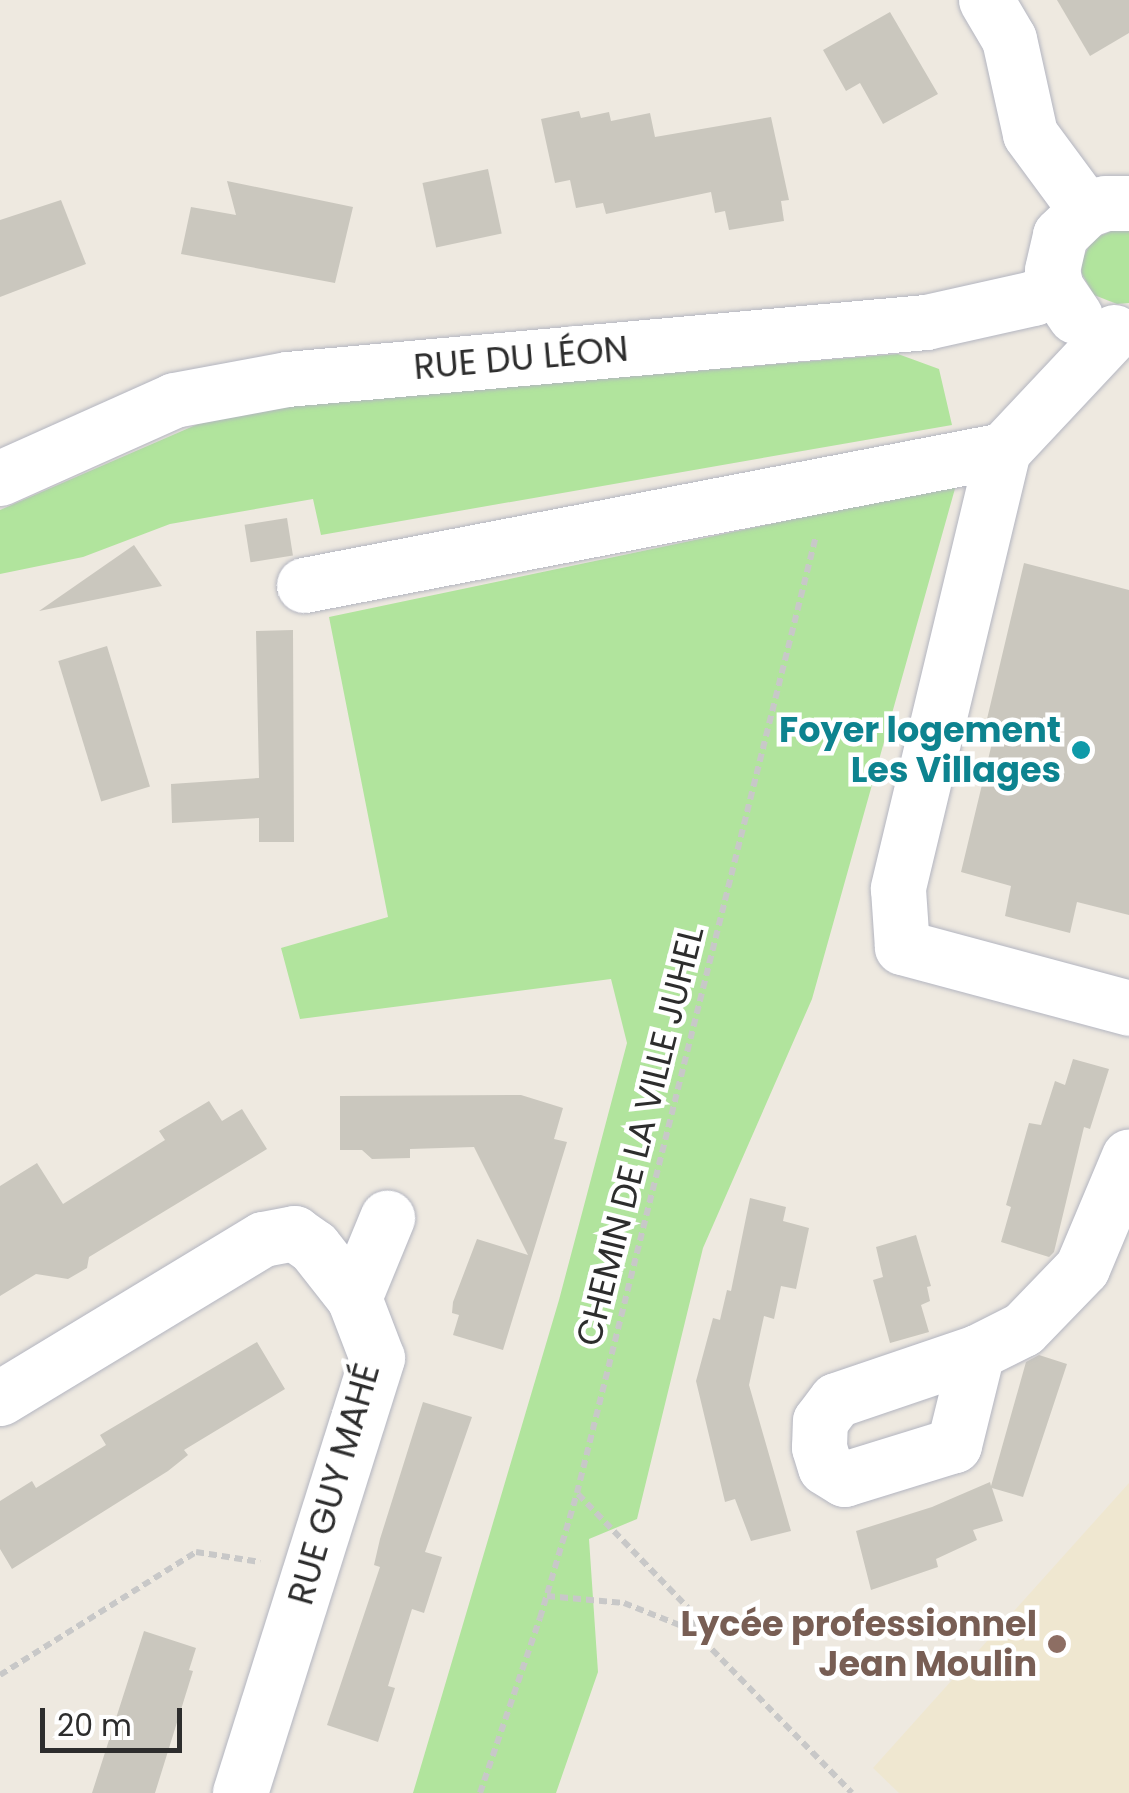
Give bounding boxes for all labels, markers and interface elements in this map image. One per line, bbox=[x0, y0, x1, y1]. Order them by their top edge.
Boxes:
street label: RUE DU LÉON bbox=[412, 328, 630, 388]
place label: Foyer logement Les Villages bbox=[779, 709, 1061, 791]
marker: Foyer logement Les Villages bbox=[1070, 739, 1092, 761]
street label: CHEMIN DE LA VILLE JUHEL bbox=[567, 922, 713, 1350]
street label: RUE GUY MAHÉ bbox=[280, 1359, 388, 1609]
place label: Lycée professionnel Jean Moulin bbox=[681, 1603, 1037, 1685]
marker: Lycée professionnel Jean Moulin bbox=[1046, 1633, 1068, 1655]
scale bar bbox=[45, 1688, 188, 1750]
text: 20 m bbox=[57, 1704, 132, 1747]

